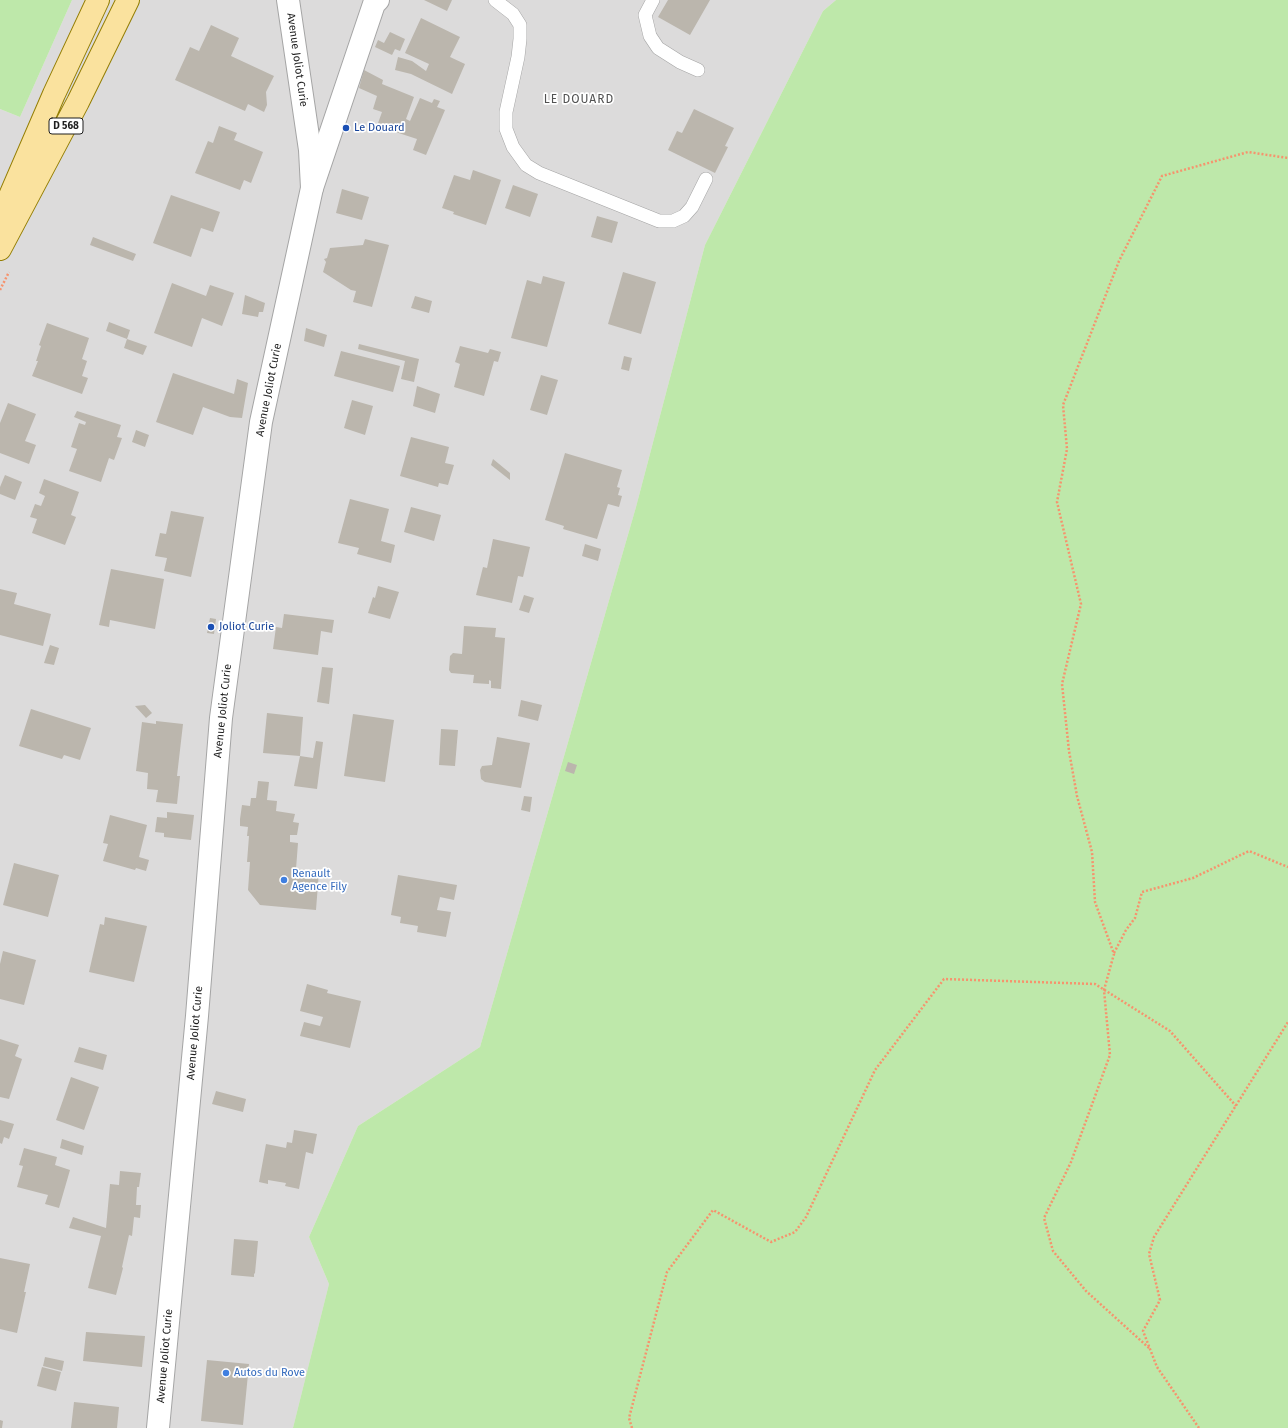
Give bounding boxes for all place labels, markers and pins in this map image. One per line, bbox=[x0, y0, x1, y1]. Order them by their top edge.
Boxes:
place label: Le Douard bbox=[354, 121, 405, 135]
marker: Le Douard bbox=[341, 123, 351, 133]
place label: Joliot Curie bbox=[219, 620, 274, 634]
marker: Joliot Curie bbox=[206, 622, 216, 632]
place label: Renault Agence Fily bbox=[292, 867, 347, 893]
marker: Renault Agence Fily bbox=[279, 875, 289, 885]
place label: Autos du Rove bbox=[234, 1366, 305, 1380]
marker: Autos du Rove bbox=[221, 1368, 231, 1378]

